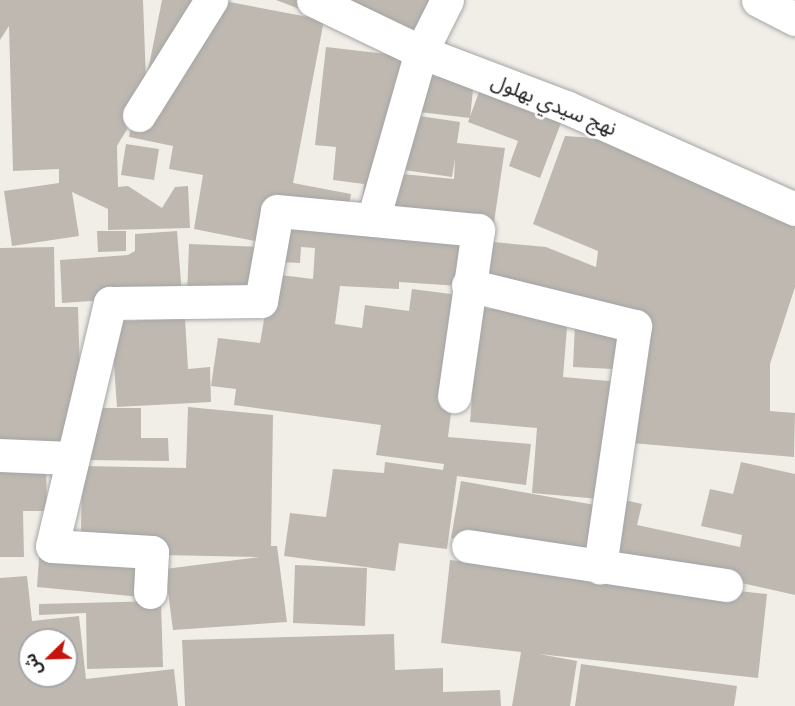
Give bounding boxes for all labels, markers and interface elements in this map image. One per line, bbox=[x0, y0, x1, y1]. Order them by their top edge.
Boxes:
street label: نهج سيدي بهلول bbox=[488, 69, 620, 141]
north arrow bbox=[18, 628, 78, 688]
text: ش bbox=[20, 651, 46, 678]

